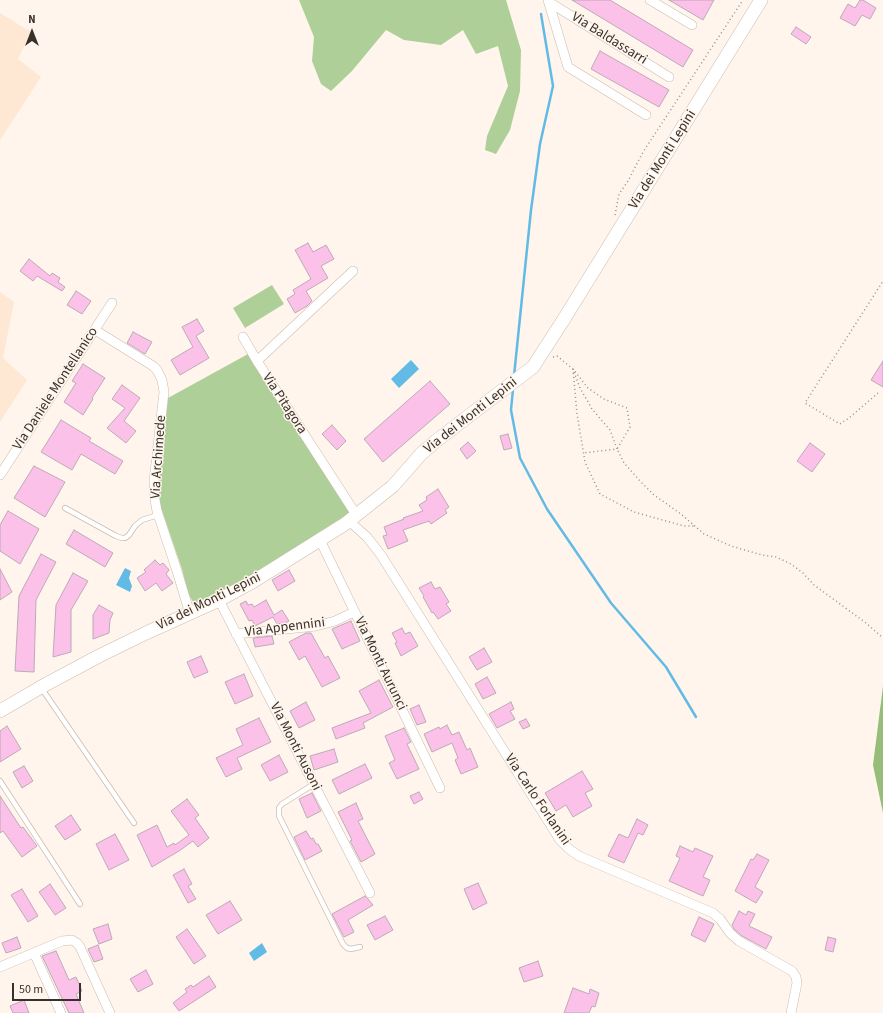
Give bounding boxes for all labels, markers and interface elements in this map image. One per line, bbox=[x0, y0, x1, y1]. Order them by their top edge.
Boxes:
street label: Via Baldassarri bbox=[568, 9, 650, 69]
north arrow bbox=[12, 12, 52, 52]
text: N bbox=[28, 12, 36, 27]
street label: Via dei Monti Lepini bbox=[626, 107, 700, 213]
street label: Via Daniele Montellanico bbox=[10, 324, 102, 454]
street label: Via Pitagora bbox=[258, 370, 310, 438]
street label: Via dei Monti Lepini bbox=[421, 374, 521, 458]
street label: Via Archimede bbox=[148, 415, 170, 499]
street label: Via dei Monti Lepini bbox=[154, 570, 264, 634]
street label: Via Monti Aurunci bbox=[350, 614, 410, 714]
street label: Via Appennini bbox=[244, 615, 326, 641]
street label: Via Monti Ausoni bbox=[266, 700, 324, 794]
street label: Via Carlo Forlanini bbox=[500, 751, 574, 849]
scale bar bbox=[14, 975, 83, 1001]
text: 50 m bbox=[19, 981, 43, 998]

